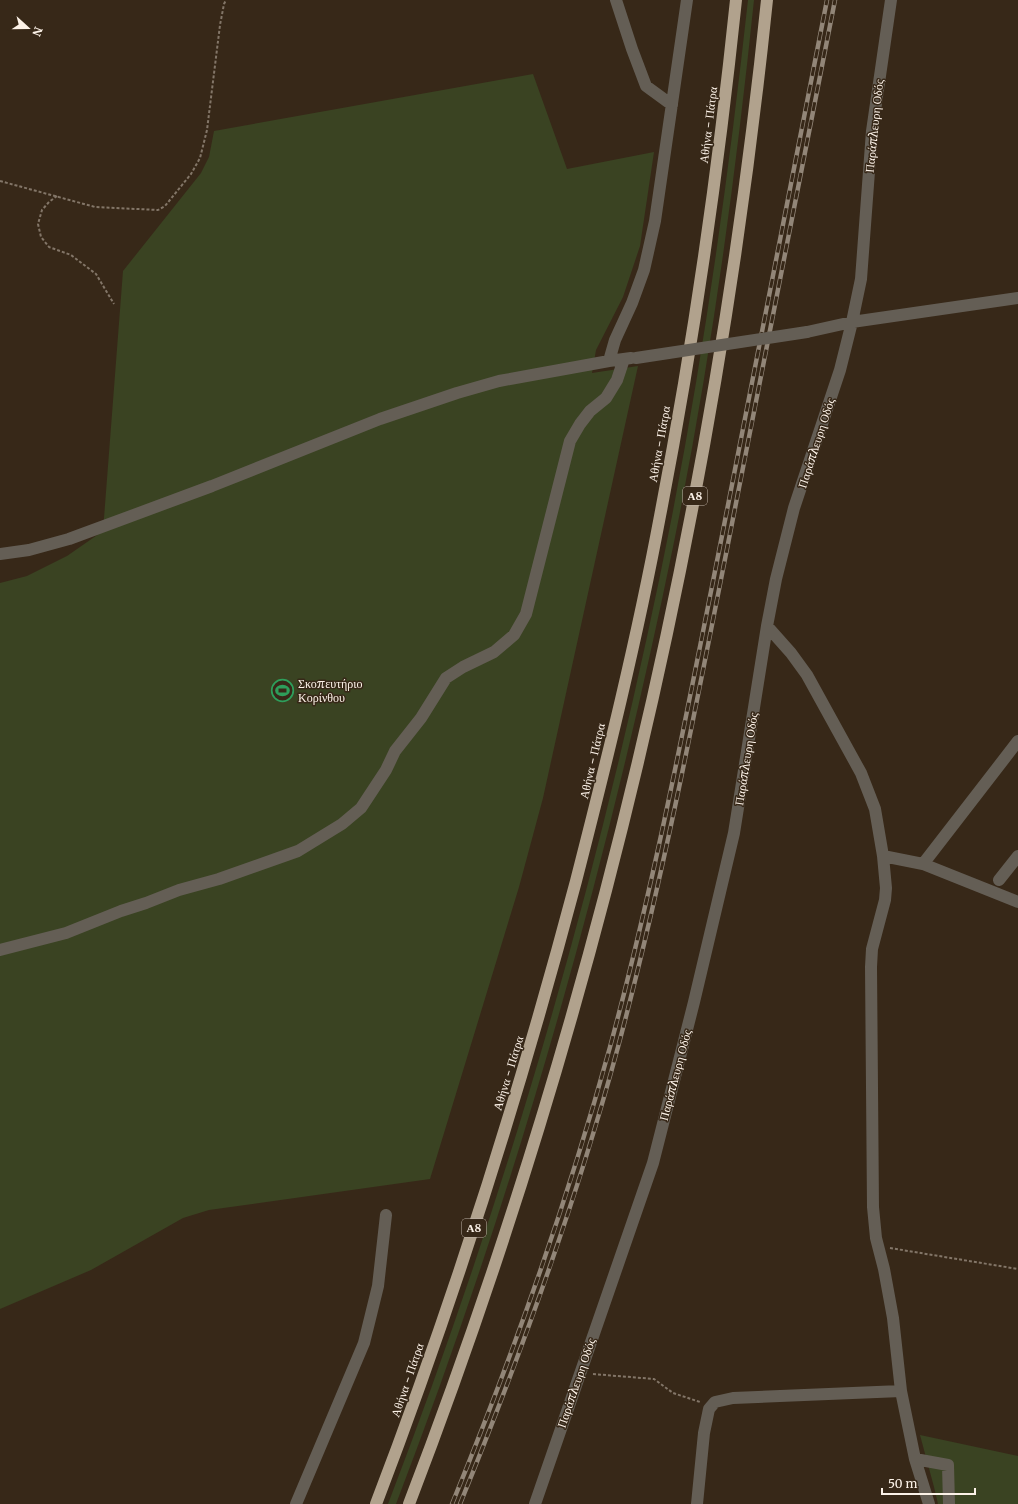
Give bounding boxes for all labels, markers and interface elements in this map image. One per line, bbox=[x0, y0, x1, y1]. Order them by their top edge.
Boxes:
north arrow bbox=[8, 8, 48, 48]
text: N bbox=[29, 25, 45, 38]
street label: Παράπλευρη Οδός bbox=[862, 78, 886, 173]
street label: Αθήνα - Πάτρα bbox=[696, 85, 720, 164]
street label: Παράπλευρη Οδός bbox=[794, 396, 838, 490]
street label: Αθήνα - Πάτρα bbox=[645, 404, 673, 483]
road number: Α8 bbox=[683, 487, 707, 505]
place label: Σκοπευτήριο Κορίνθου bbox=[298, 676, 363, 705]
sports icon: Σκοπευτήριο Κορίνθου bbox=[270, 677, 296, 703]
street label: Παράπλευρη Οδός bbox=[731, 711, 761, 807]
street label: Αθήνα - Πάτρα bbox=[576, 721, 608, 800]
street label: Παράπλευρη Οδός bbox=[656, 1028, 694, 1122]
street label: Αθήνα - Πάτρα bbox=[490, 1033, 527, 1112]
road number: Α8 bbox=[462, 1219, 486, 1237]
street label: Παράπλευρη Οδός bbox=[554, 1336, 598, 1430]
street label: Αθήνα - Πάτρα bbox=[387, 1340, 427, 1419]
scale bar bbox=[882, 1470, 975, 1496]
text: 50 m bbox=[888, 1476, 917, 1491]

